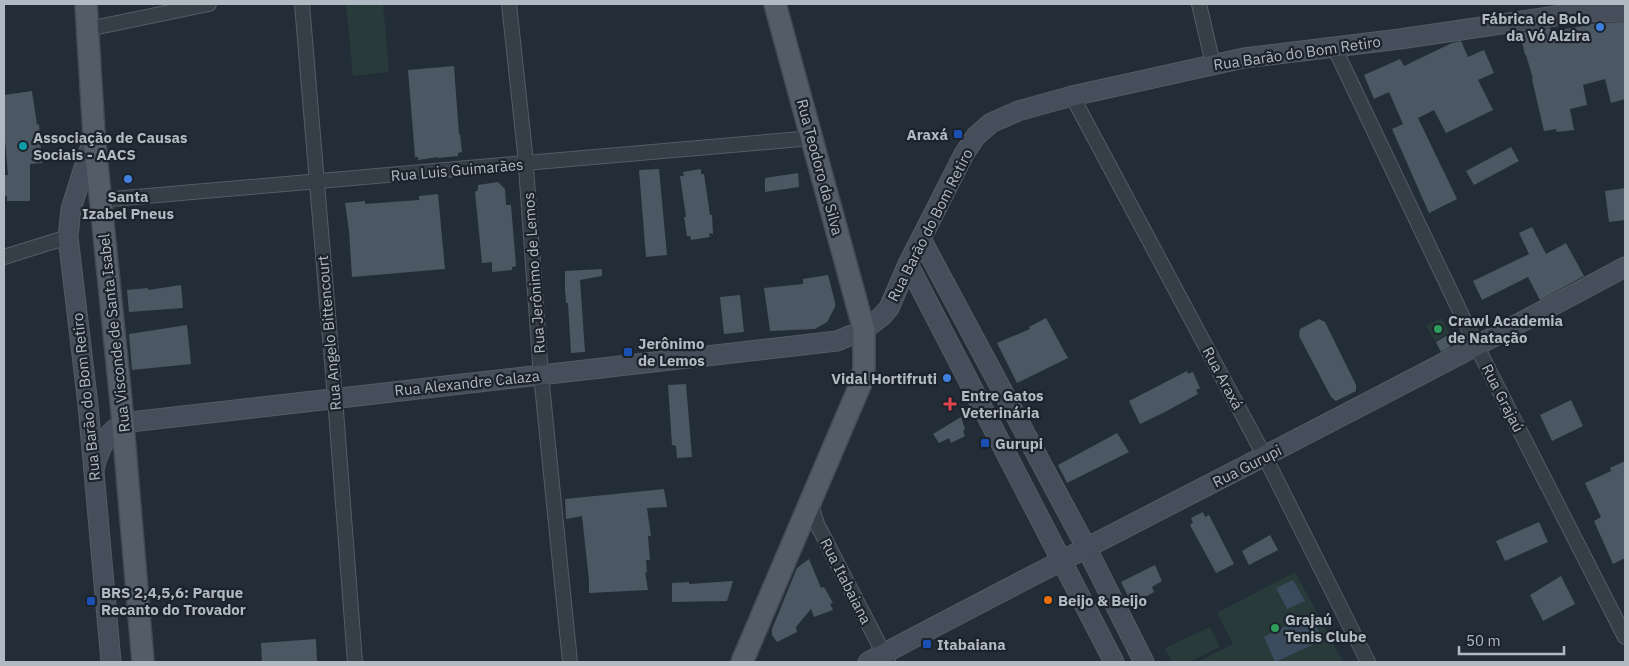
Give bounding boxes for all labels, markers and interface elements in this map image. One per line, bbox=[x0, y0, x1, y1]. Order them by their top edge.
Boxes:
place label: Fábrica de Bolo da Vó Alzira bbox=[1481, 9, 1590, 45]
marker: Fábrica de Bolo da Vó Alzira bbox=[1594, 21, 1606, 33]
street label: Rua Barão do Bom Retiro bbox=[1212, 32, 1382, 74]
street label: Rua Teodoro da Silva bbox=[793, 97, 847, 237]
place label: Araxá bbox=[906, 125, 948, 144]
place label: Associação de Causas Sociais - AACS bbox=[33, 128, 188, 164]
marker: Araxá bbox=[952, 128, 964, 140]
marker: Associação de Causas Sociais - AACS bbox=[17, 140, 29, 152]
street label: Rua Barão do Bom Retiro bbox=[883, 145, 977, 305]
street label: Rua Luis Guimarães bbox=[390, 155, 524, 185]
marker: Santa Izabel Pneus bbox=[122, 173, 134, 185]
place label: Santa Izabel Pneus bbox=[82, 187, 174, 223]
street label: Rua Jerônimo de Lemos bbox=[519, 192, 549, 354]
street label: Rua Visconde de Santa Isabel bbox=[94, 233, 134, 433]
street label: Rua Angelo Bittencourt bbox=[313, 255, 345, 411]
place label: Crawl Academia de Natação bbox=[1448, 311, 1564, 347]
street label: Rua Barão do Bom Retiro bbox=[68, 312, 104, 482]
marker: Crawl Academia de Natação bbox=[1432, 323, 1444, 335]
place label: Jerônimo de Lemos bbox=[638, 334, 705, 370]
street label: Rua Araxá bbox=[1199, 343, 1247, 413]
marker: Jerônimo de Lemos bbox=[622, 346, 634, 358]
street label: Rua Grajaú bbox=[1478, 361, 1528, 435]
street label: Rua Alexandre Calaza bbox=[393, 366, 541, 400]
place label: Vidal Hortifruti bbox=[831, 369, 937, 388]
marker: Vidal Hortifruti bbox=[941, 372, 953, 384]
place label: Entre Gatos Veterinária bbox=[961, 386, 1044, 422]
marker: Entre Gatos Veterinária bbox=[943, 397, 957, 411]
place label: Gurupi bbox=[995, 434, 1043, 453]
marker: Gurupi bbox=[979, 437, 991, 449]
street label: Rua Gurupi bbox=[1209, 440, 1285, 492]
street label: Rua Itabaiana bbox=[816, 535, 876, 627]
place label: BRS 2,4,5,6: Parque Recanto do Trovador bbox=[101, 583, 246, 619]
place label: Beijo & Beijo bbox=[1058, 591, 1147, 610]
marker: Beijo & Beijo bbox=[1042, 594, 1054, 606]
marker: BRS 2,4,5,6: Parque Recanto do Trovador bbox=[85, 595, 97, 607]
place label: Grajaú Tenis Clube bbox=[1285, 610, 1366, 646]
marker: Grajaú Tenis Clube bbox=[1269, 622, 1281, 634]
scale bar bbox=[1459, 624, 1564, 656]
text: 50 m bbox=[1466, 631, 1501, 650]
place label: Itabaiana bbox=[937, 635, 1006, 654]
marker: Itabaiana bbox=[921, 638, 933, 650]

